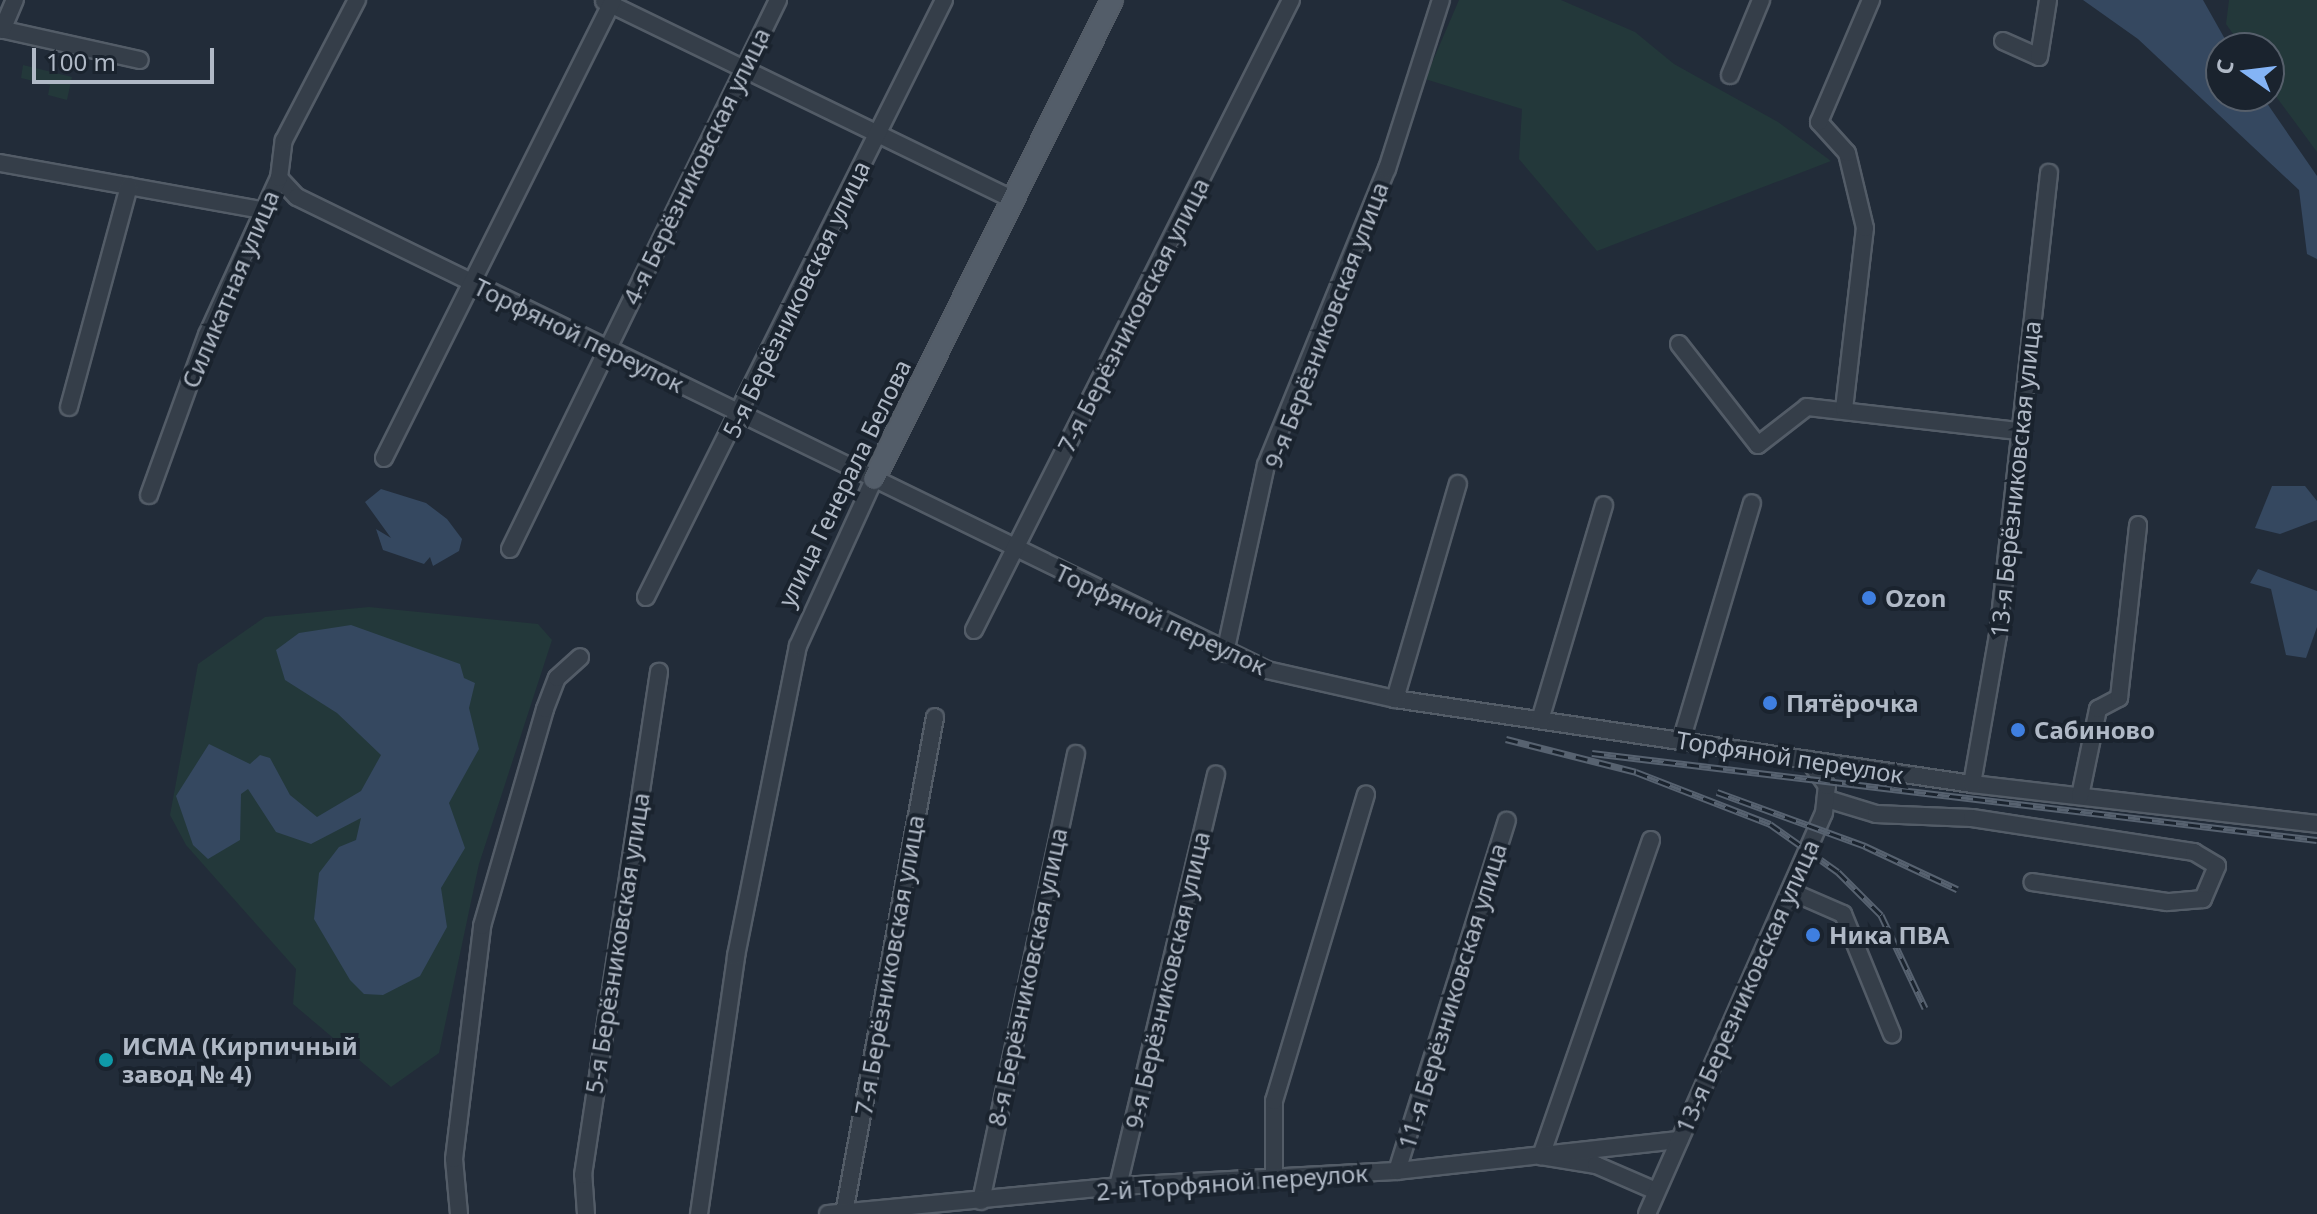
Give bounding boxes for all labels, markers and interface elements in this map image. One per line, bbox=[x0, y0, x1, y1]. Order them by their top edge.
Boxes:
street label: 4-я Берёзниковская улица bbox=[616, 23, 776, 309]
scale bar bbox=[36, 32, 218, 82]
north arrow bbox=[2205, 32, 2285, 112]
text: 100 m bbox=[46, 45, 116, 78]
text: С bbox=[2207, 56, 2240, 77]
street label: 5-я Берёзниковская улица bbox=[716, 156, 876, 442]
street label: 7-я Берёзниковская улица bbox=[1051, 173, 1215, 457]
street label: 9-я Берёзниковская улица bbox=[1258, 178, 1394, 472]
street label: Силикатная улица bbox=[175, 186, 285, 392]
street label: Торфяной переулок bbox=[469, 272, 689, 398]
street label: 13-я Берёзниковская улица bbox=[1984, 319, 2046, 639]
street label: улица Генерала Белова bbox=[772, 355, 916, 611]
street label: Торфяной переулок bbox=[1051, 557, 1271, 681]
place label: Ozon bbox=[1885, 584, 1946, 612]
marker: Ozon bbox=[1860, 589, 1878, 607]
place label: Пятёрочка bbox=[1786, 689, 1919, 717]
marker: Пятёрочка bbox=[1761, 694, 1779, 712]
place label: Сабиново bbox=[2034, 716, 2155, 744]
marker: Сабиново bbox=[2009, 721, 2027, 739]
street label: Торфяной переулок bbox=[1674, 725, 1906, 789]
street label: 5-я Берёзниковская улица bbox=[579, 790, 655, 1096]
street label: 7-я Берёзниковская улица bbox=[848, 813, 930, 1117]
street label: 8-я Берёзниковская улица bbox=[981, 825, 1073, 1129]
street label: 9-я Берёзниковская улица bbox=[1119, 829, 1215, 1131]
street label: 13-я Березниковская улица bbox=[1669, 835, 1825, 1137]
street label: 11-я Берёзниковская улица bbox=[1392, 840, 1512, 1152]
place label: Ника ПВА bbox=[1829, 921, 1949, 949]
marker: Ника ПВА bbox=[1804, 926, 1822, 944]
place label: ИСМА (Кирпичный завод № 4) bbox=[122, 1032, 358, 1088]
marker: ИСМА (Кирпичный завод № 4) bbox=[97, 1051, 115, 1069]
street label: 2-й Торфяной переулок bbox=[1095, 1158, 1369, 1206]

